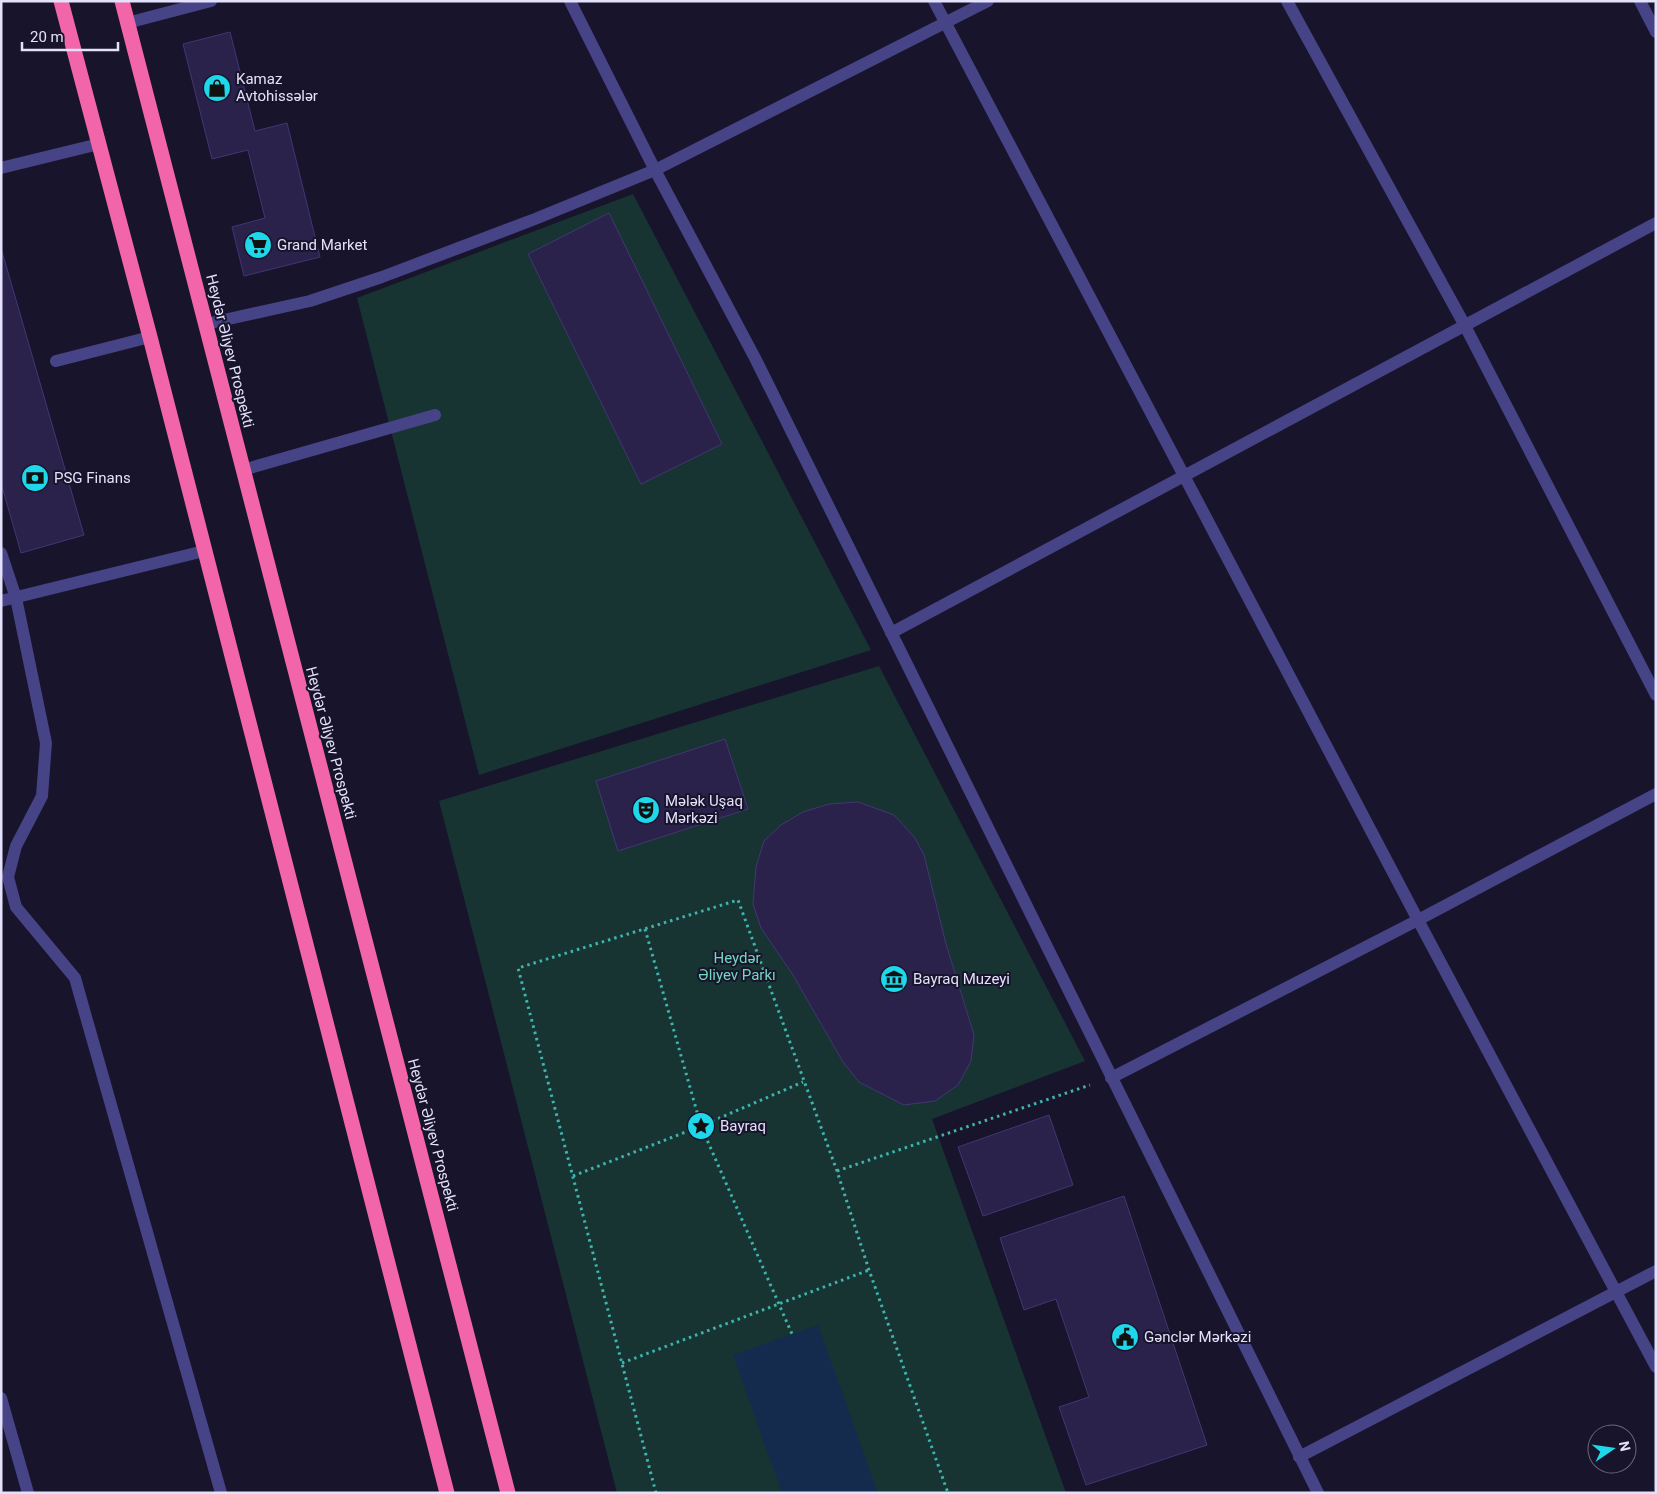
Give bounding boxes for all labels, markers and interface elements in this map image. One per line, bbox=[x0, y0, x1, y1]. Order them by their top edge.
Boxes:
scale bar bbox=[22, 20, 119, 52]
text: 20 m bbox=[30, 28, 64, 46]
place label: Kamaz Avtohissələr bbox=[236, 70, 318, 105]
shop icon: Kamaz Avtohissələr bbox=[202, 73, 232, 103]
supermarket icon: Grand Market bbox=[243, 230, 273, 260]
place label: Grand Market bbox=[277, 236, 367, 254]
street label: Heydər Əliyev Prospekti bbox=[202, 272, 258, 430]
bank icon: PSG Finans bbox=[20, 463, 50, 493]
place label: PSG Finans bbox=[54, 469, 131, 487]
street label: Heydər Əliyev Prospekti bbox=[302, 665, 360, 821]
place label: Mələk Uşaq Mərkəzi bbox=[665, 792, 743, 827]
theatre icon: Mələk Uşaq Mərkəzi bbox=[631, 795, 661, 825]
park label: Heydər Əliyev Parkı bbox=[698, 949, 776, 984]
museum icon: Bayraq Muzeyi bbox=[879, 964, 909, 994]
place label: Bayraq Muzeyi bbox=[913, 970, 1010, 988]
street label: Heydər Əliyev Prospekti bbox=[404, 1057, 462, 1213]
place icon: Bayraq bbox=[686, 1111, 716, 1141]
place label: Bayraq bbox=[720, 1117, 766, 1135]
public building icon: Gənclər Mərkəzi bbox=[1110, 1322, 1140, 1352]
place label: Gənclər Mərkəzi bbox=[1144, 1328, 1251, 1346]
north arrow bbox=[1587, 1424, 1637, 1474]
text: N bbox=[1616, 1439, 1634, 1453]

